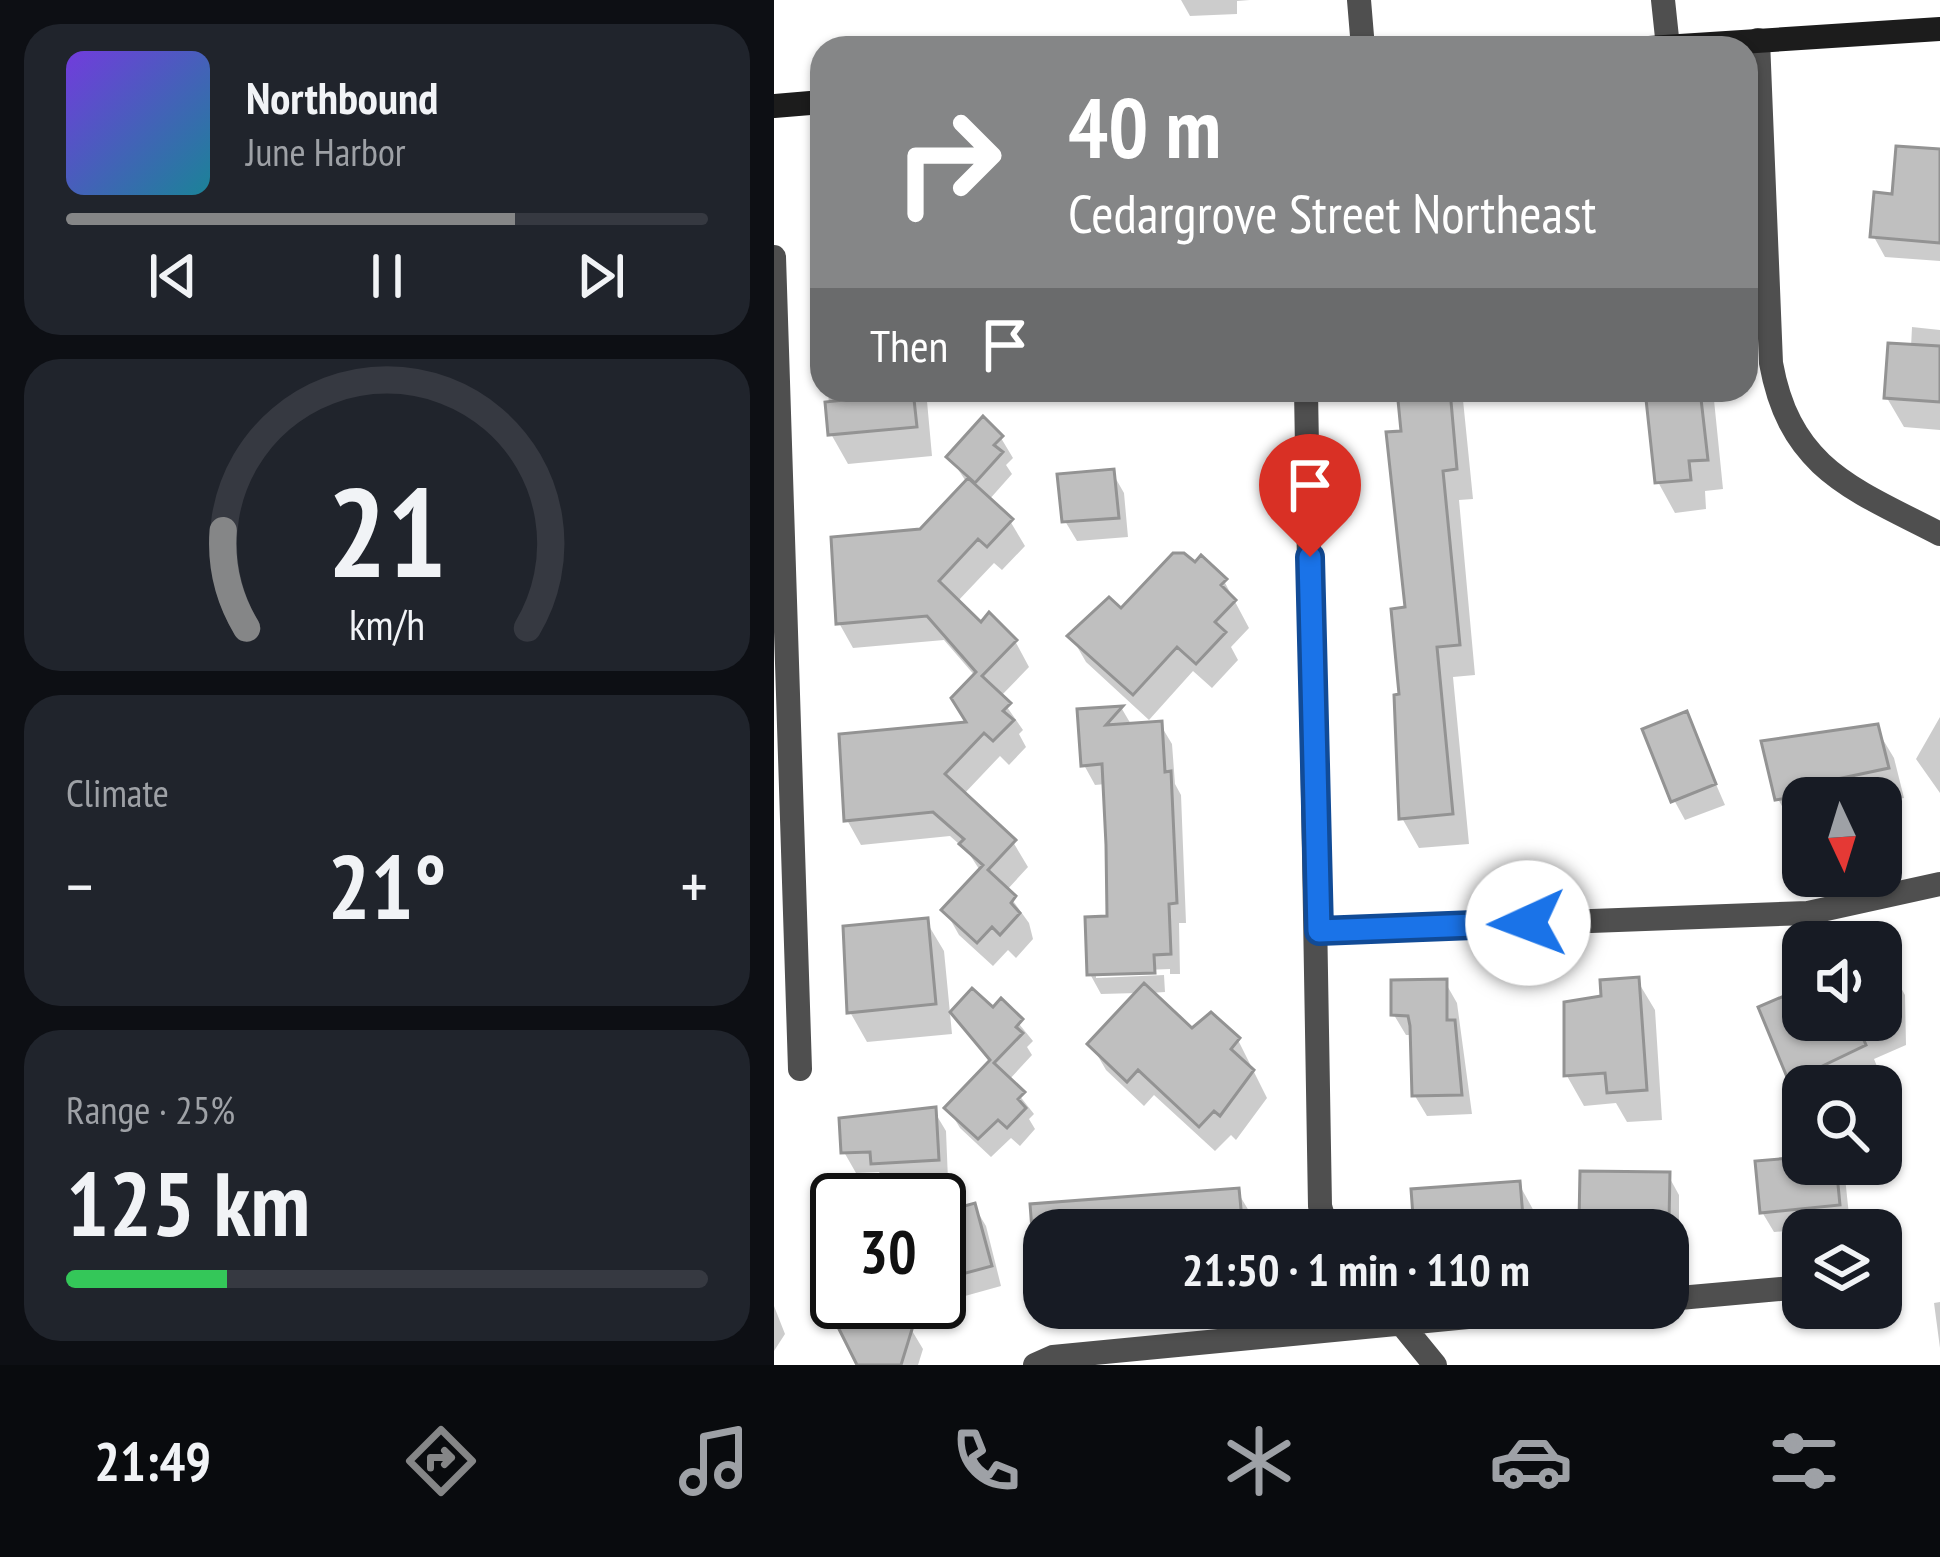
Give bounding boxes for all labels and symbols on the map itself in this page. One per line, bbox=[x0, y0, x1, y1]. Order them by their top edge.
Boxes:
pin bbox=[1259, 434, 1361, 557]
north arrow bbox=[1782, 777, 1902, 897]
position arrow bbox=[1465, 860, 1591, 986]
speed limit sign: 30 bbox=[810, 1173, 966, 1329]

